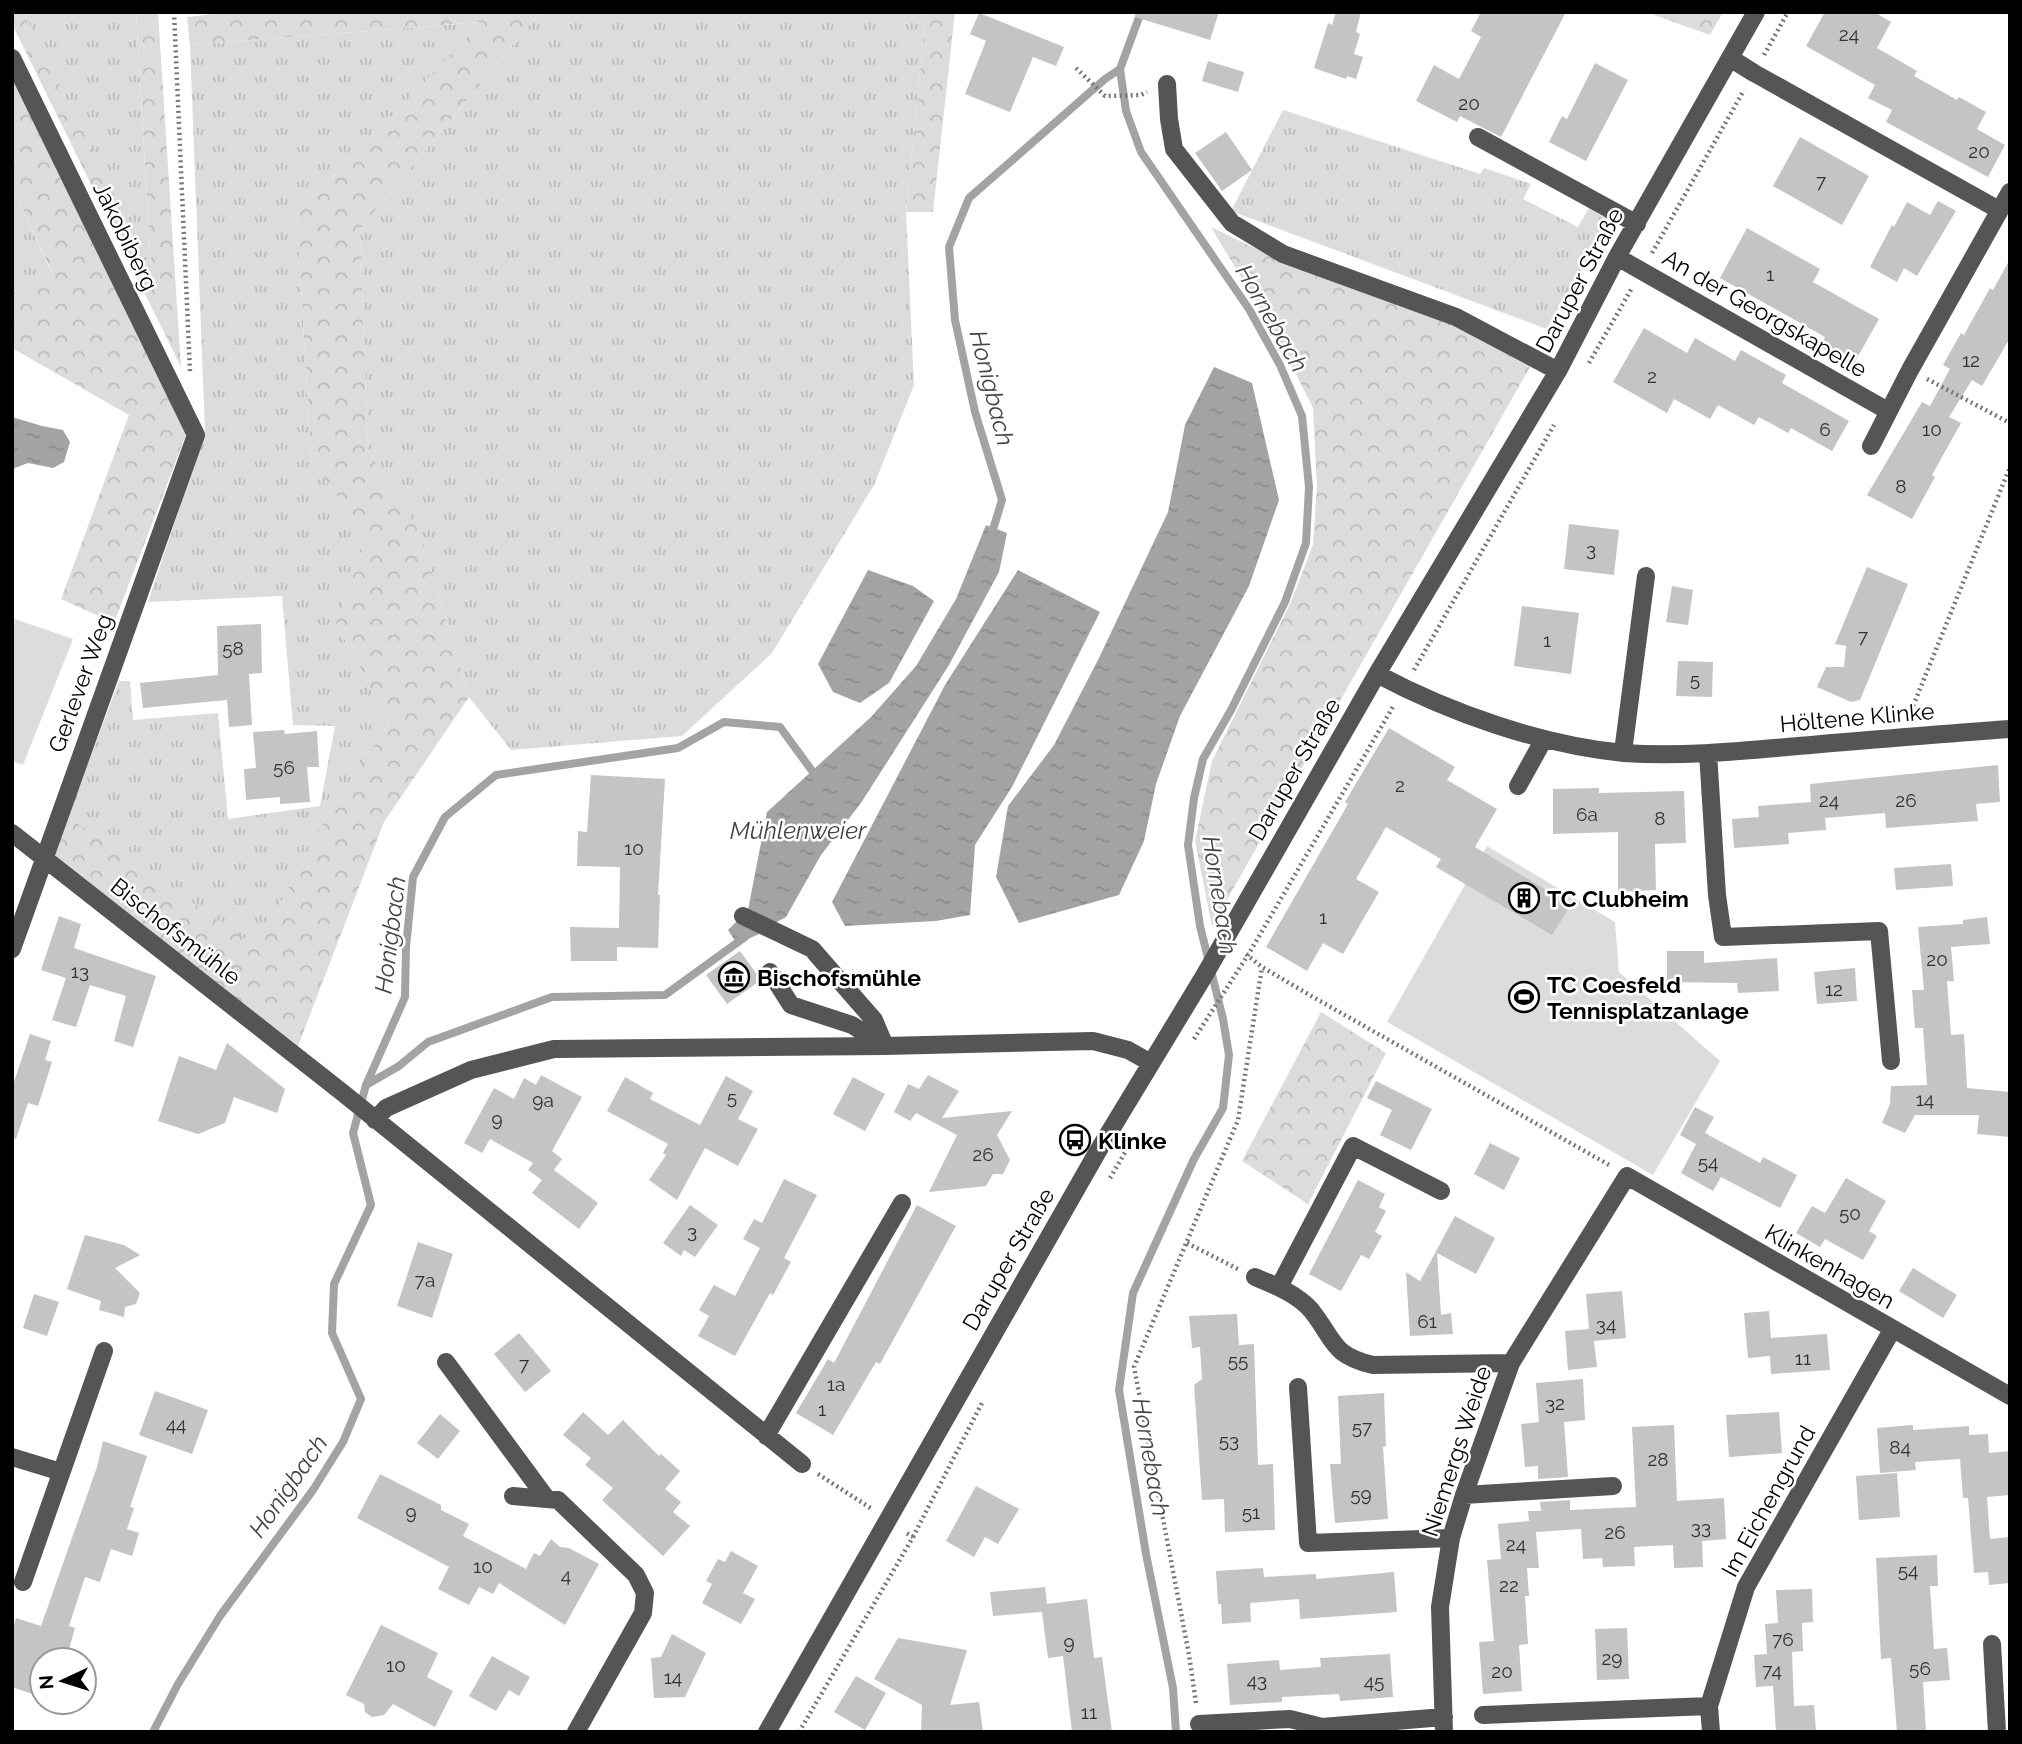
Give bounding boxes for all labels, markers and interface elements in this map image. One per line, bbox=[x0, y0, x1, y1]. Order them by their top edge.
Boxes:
house number: 24 bbox=[1839, 23, 1859, 45]
house number: 20 bbox=[1458, 92, 1480, 114]
house number: 20 bbox=[1968, 140, 1990, 162]
house number: 7 bbox=[1816, 170, 1826, 192]
street label: Jakobiberg bbox=[88, 177, 164, 295]
street label: Daruper Straße bbox=[1530, 203, 1628, 357]
street label: An der Georgskapelle bbox=[1658, 244, 1872, 382]
water label: Hornebach bbox=[1230, 259, 1314, 377]
house number: 1 bbox=[1766, 263, 1774, 285]
water label: Honigbach bbox=[964, 327, 1020, 449]
house number: 12 bbox=[1962, 349, 1980, 371]
house number: 2 bbox=[1647, 365, 1657, 387]
house number: 6 bbox=[1819, 418, 1831, 440]
house number: 10 bbox=[1922, 418, 1942, 440]
house number: 8 bbox=[1895, 475, 1907, 497]
house number: 3 bbox=[1586, 538, 1596, 560]
street label: Gerlever Weg bbox=[42, 610, 118, 756]
house number: 7 bbox=[1858, 625, 1868, 647]
house number: 1 bbox=[1543, 629, 1551, 651]
house number: 58 bbox=[222, 637, 244, 659]
house number: 5 bbox=[1690, 668, 1700, 690]
street label: Daruper Straße bbox=[1242, 693, 1346, 845]
street label: Höltene Klinke bbox=[1779, 697, 1935, 737]
house number: 56 bbox=[273, 756, 295, 778]
house number: 2 bbox=[1395, 774, 1405, 796]
house number: 24 bbox=[1819, 789, 1839, 811]
house number: 26 bbox=[1895, 789, 1917, 811]
house number: 6a bbox=[1576, 803, 1598, 825]
house number: 8 bbox=[1654, 807, 1666, 829]
water label: Mühlenweier bbox=[730, 816, 867, 845]
water label: Hornebach bbox=[1196, 834, 1244, 956]
house number: 10 bbox=[624, 837, 644, 859]
street label: Bischofsmühle bbox=[106, 872, 246, 990]
water label: Honigbach bbox=[368, 875, 412, 995]
building icon: TC Clubheim bbox=[1507, 881, 1541, 915]
place label: TC Clubheim bbox=[1547, 885, 1689, 912]
house number: 1 bbox=[1319, 906, 1327, 928]
house number: 20 bbox=[1926, 948, 1948, 970]
house number: 13 bbox=[71, 960, 89, 982]
museum icon: Bischofsmühle bbox=[717, 960, 751, 994]
place label: Bischofsmühle bbox=[757, 964, 921, 991]
place label: TC Coesfeld Tennisplatzanlage bbox=[1547, 971, 1749, 1024]
house number: 12 bbox=[1825, 978, 1843, 1000]
sports icon: TC Coesfeld Tennisplatzanlage bbox=[1507, 980, 1541, 1014]
house number: 5 bbox=[727, 1086, 737, 1108]
house number: 14 bbox=[1916, 1088, 1934, 1110]
house number: 9a bbox=[532, 1089, 554, 1111]
house number: 9 bbox=[491, 1108, 503, 1130]
bus stop icon: Klinke bbox=[1058, 1123, 1092, 1157]
place label: Klinke bbox=[1098, 1127, 1167, 1154]
house number: 26 bbox=[972, 1143, 994, 1165]
house number: 54 bbox=[1698, 1151, 1718, 1173]
street label: Daruper Straße bbox=[956, 1183, 1060, 1335]
house number: 50 bbox=[1839, 1202, 1861, 1224]
street label: Klinkenhagen bbox=[1760, 1218, 1900, 1314]
house number: 3 bbox=[687, 1220, 697, 1242]
house number: 7a bbox=[415, 1269, 435, 1291]
house number: 61 bbox=[1417, 1310, 1437, 1332]
house number: 34 bbox=[1596, 1313, 1616, 1335]
house number: 11 bbox=[1795, 1347, 1811, 1369]
house number: 55 bbox=[1228, 1349, 1248, 1371]
house number: 7 bbox=[519, 1353, 529, 1375]
street label: Niemergs Weide bbox=[1416, 1362, 1496, 1540]
house number: 1a bbox=[827, 1373, 845, 1395]
house number: 32 bbox=[1545, 1392, 1565, 1414]
water label: Hornebach bbox=[1126, 1396, 1176, 1518]
house number: 1 bbox=[818, 1398, 826, 1420]
house number: 44 bbox=[166, 1413, 186, 1435]
house number: 57 bbox=[1352, 1416, 1372, 1438]
street label: Im Eichengrund bbox=[1715, 1421, 1821, 1581]
water label: Honigbach bbox=[242, 1429, 334, 1543]
house number: 53 bbox=[1219, 1429, 1239, 1451]
house number: 84 bbox=[1889, 1436, 1911, 1458]
house number: 28 bbox=[1647, 1448, 1669, 1470]
house number: 59 bbox=[1350, 1483, 1372, 1505]
house number: 9 bbox=[405, 1501, 417, 1523]
house number: 51 bbox=[1242, 1501, 1260, 1523]
house number: 33 bbox=[1691, 1516, 1711, 1538]
house number: 26 bbox=[1604, 1521, 1626, 1543]
house number: 24 bbox=[1506, 1533, 1526, 1555]
house number: 10 bbox=[473, 1555, 493, 1577]
house number: 54 bbox=[1898, 1559, 1918, 1581]
house number: 4 bbox=[561, 1564, 571, 1586]
house number: 22 bbox=[1499, 1574, 1519, 1596]
house number: 76 bbox=[1772, 1628, 1794, 1650]
house number: 9 bbox=[1063, 1631, 1075, 1653]
north arrow bbox=[28, 1646, 98, 1716]
house number: 29 bbox=[1601, 1647, 1623, 1669]
house number: 10 bbox=[386, 1654, 406, 1676]
house number: 56 bbox=[1909, 1657, 1931, 1679]
house number: 74 bbox=[1762, 1659, 1782, 1681]
house number: 20 bbox=[1491, 1660, 1513, 1682]
house number: 14 bbox=[664, 1666, 682, 1688]
house number: 43 bbox=[1247, 1669, 1267, 1691]
house number: 45 bbox=[1364, 1670, 1384, 1692]
text: N bbox=[35, 1674, 58, 1690]
house number: 11 bbox=[1081, 1701, 1097, 1723]

